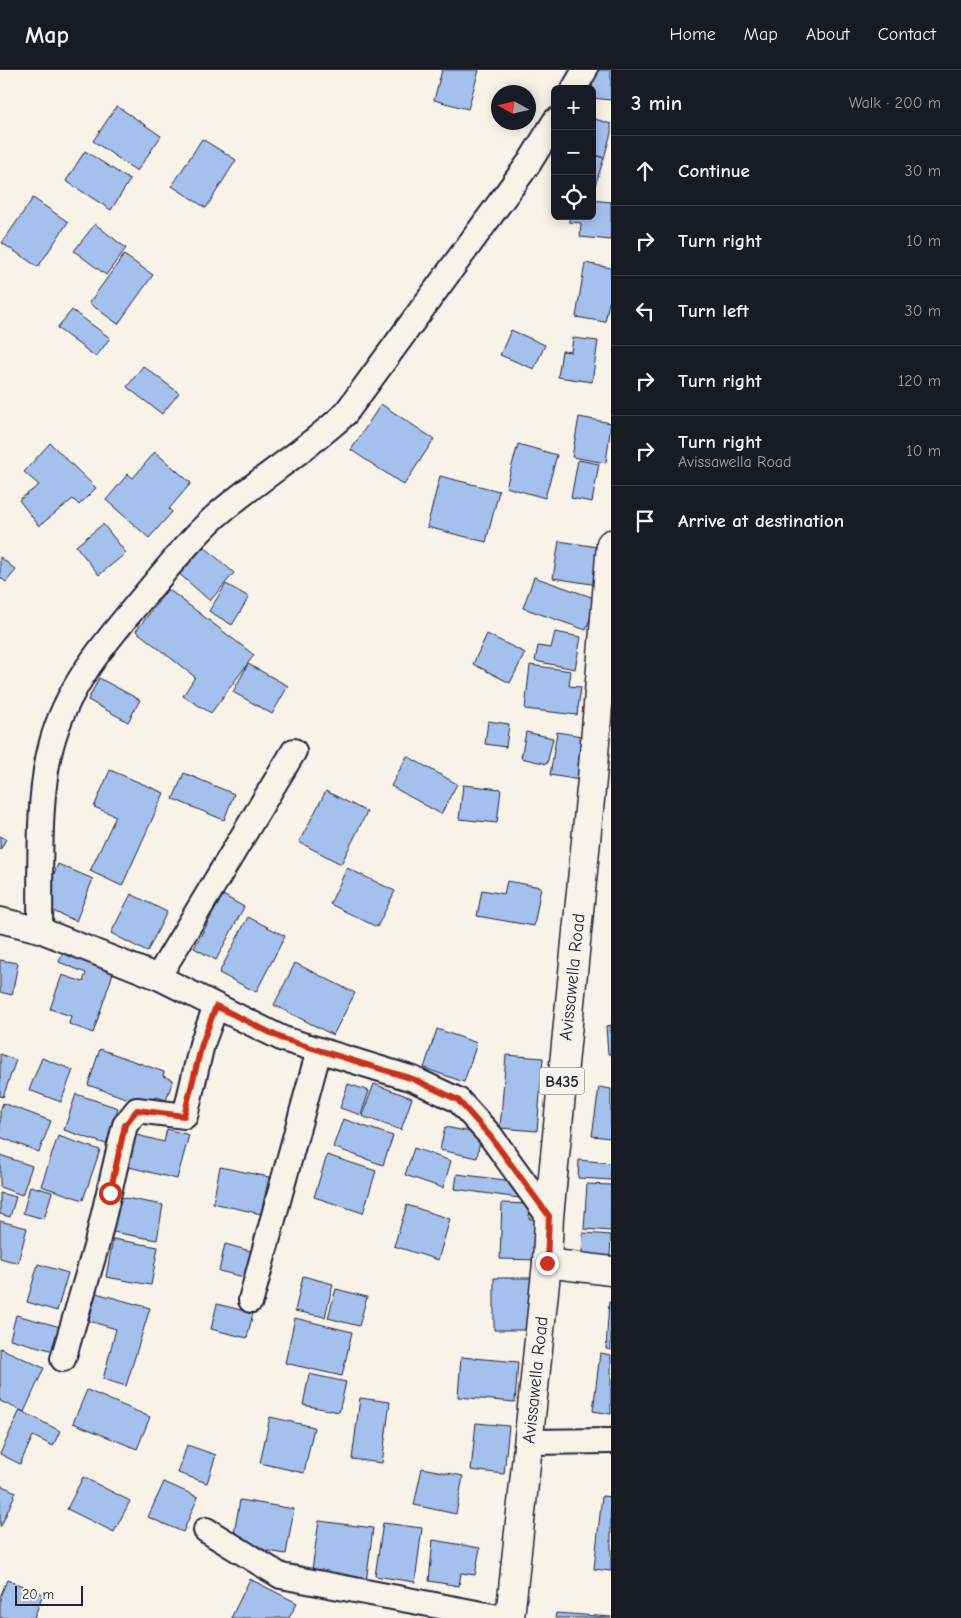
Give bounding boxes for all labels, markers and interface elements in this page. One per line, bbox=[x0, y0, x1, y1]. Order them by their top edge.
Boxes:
text: Map bbox=[25, 21, 69, 49]
text: Home bbox=[669, 24, 716, 45]
text: Map bbox=[744, 24, 778, 45]
text: About bbox=[806, 24, 850, 45]
text: Contact bbox=[878, 24, 936, 45]
north arrow bbox=[491, 85, 536, 130]
map controls bbox=[551, 85, 596, 220]
button: + bbox=[551, 85, 596, 130]
text: 3 min bbox=[631, 91, 682, 115]
text: Walk · 200 m bbox=[849, 94, 941, 112]
button: − bbox=[551, 130, 596, 175]
icon: ahead bbox=[631, 157, 659, 185]
text: Continue bbox=[678, 160, 750, 182]
text: 30 m bbox=[905, 162, 941, 180]
button: locate bbox=[551, 175, 596, 220]
icon: right bbox=[631, 227, 659, 255]
text: Turn right bbox=[678, 230, 762, 252]
text: 10 m bbox=[906, 232, 941, 250]
icon: left bbox=[631, 297, 659, 325]
text: Turn left bbox=[678, 300, 749, 322]
text: 30 m bbox=[905, 302, 941, 320]
icon: right bbox=[631, 367, 659, 395]
text: Turn right bbox=[678, 370, 762, 392]
text: 120 m bbox=[898, 372, 941, 390]
text: Turn right bbox=[678, 431, 762, 453]
icon: right bbox=[631, 437, 659, 465]
text: 10 m bbox=[906, 442, 941, 460]
text: Avissawella Road bbox=[678, 453, 792, 471]
icon: arrive bbox=[631, 507, 659, 535]
text: Arrive at destination bbox=[678, 510, 844, 532]
street label: Avissawella Road bbox=[555, 912, 590, 1042]
road number: B435 bbox=[540, 1068, 584, 1094]
route start bbox=[99, 1182, 122, 1205]
route end bbox=[536, 1252, 559, 1275]
street label: Avissawella Road bbox=[518, 1315, 553, 1445]
scale bar bbox=[15, 1583, 82, 1606]
text: 20 m bbox=[22, 1586, 54, 1603]

